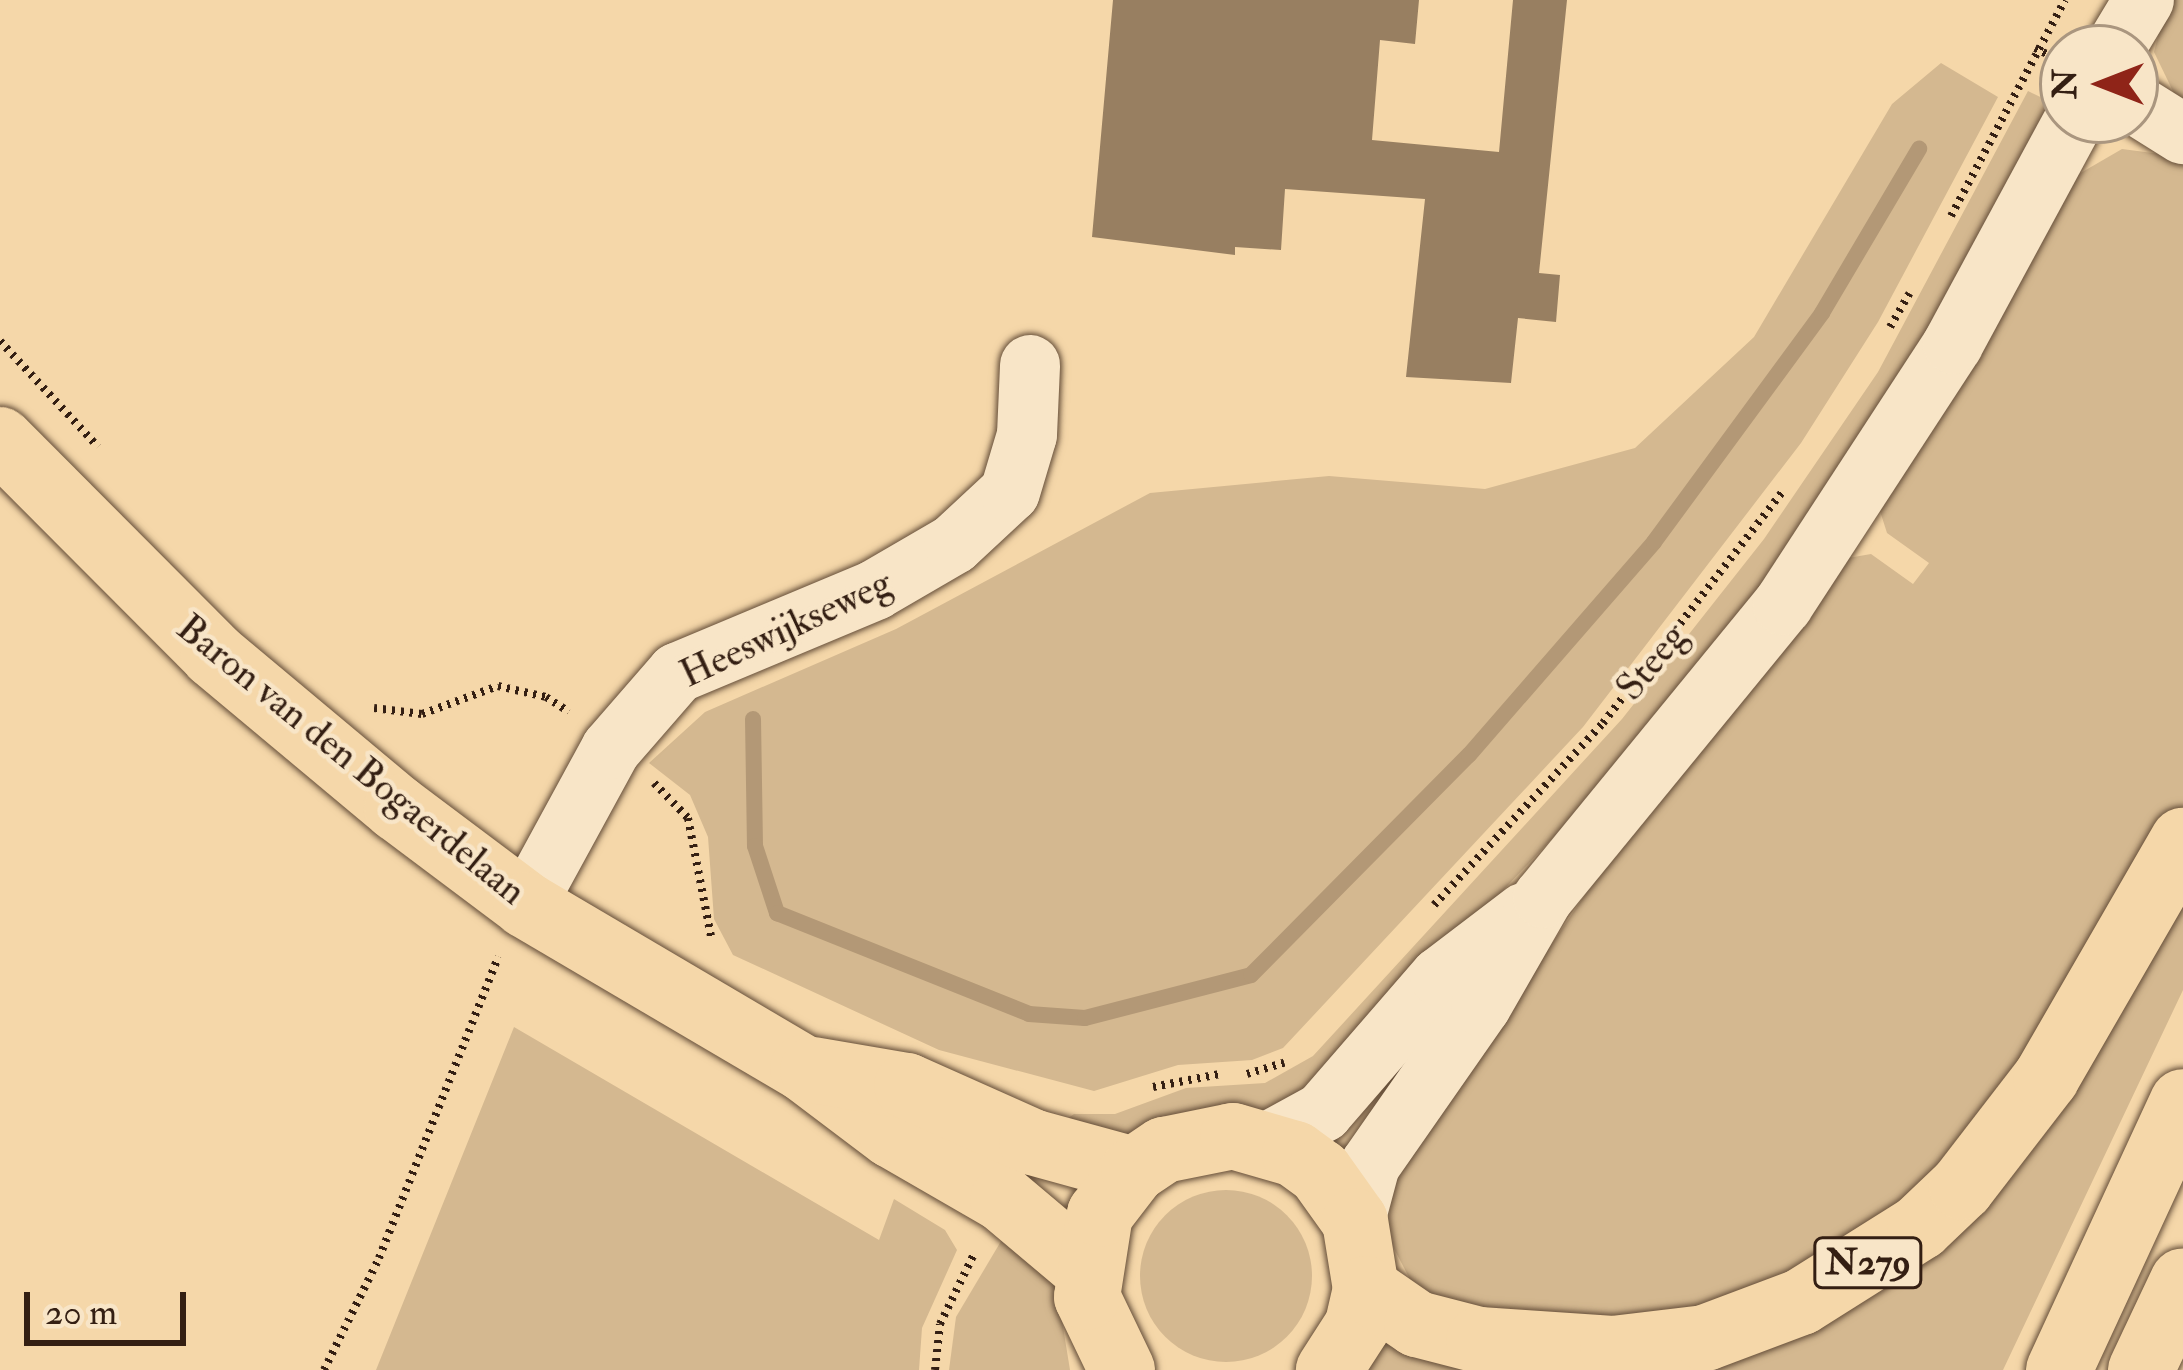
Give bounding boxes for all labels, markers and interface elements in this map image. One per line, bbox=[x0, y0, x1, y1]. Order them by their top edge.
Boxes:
north arrow bbox=[2039, 24, 2159, 144]
text: N bbox=[2045, 69, 2086, 99]
street label: Heeswijkseweg bbox=[673, 560, 899, 698]
street label: Baron van den Bogaerdelaan bbox=[167, 605, 535, 915]
street label: Steeg bbox=[1607, 614, 1697, 710]
road number: N279 bbox=[1811, 1233, 1925, 1293]
scale bar bbox=[30, 1268, 192, 1342]
text: 20 m bbox=[45, 1290, 117, 1335]

